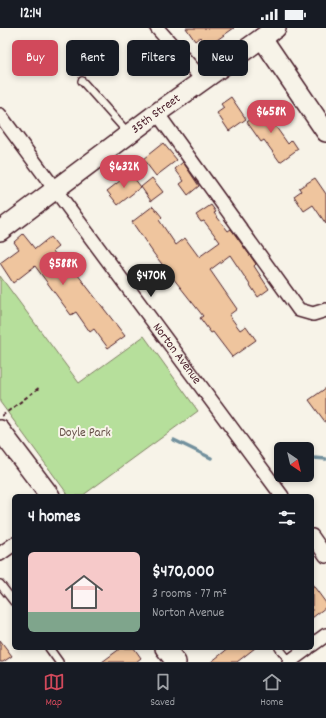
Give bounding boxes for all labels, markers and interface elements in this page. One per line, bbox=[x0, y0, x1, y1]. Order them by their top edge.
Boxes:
text: 12:14 bbox=[20, 3, 42, 25]
chip: Buy bbox=[12, 40, 58, 76]
chip: Rent bbox=[66, 40, 119, 76]
chip: Filters bbox=[127, 40, 190, 76]
chip: New bbox=[198, 40, 248, 76]
street label: 35th Street bbox=[127, 89, 185, 139]
pin: $658K bbox=[243, 100, 299, 134]
text: $658K bbox=[256, 103, 286, 122]
pin: $632K bbox=[96, 155, 152, 189]
text: $632K bbox=[109, 158, 139, 177]
pin: $588K bbox=[35, 252, 91, 286]
text: $588K bbox=[48, 255, 78, 274]
pin: $470K bbox=[123, 264, 179, 298]
text: $470K bbox=[136, 267, 166, 286]
street label: Norton Avenue bbox=[148, 319, 206, 389]
park label: Doyle Park bbox=[59, 424, 111, 443]
north arrow bbox=[274, 442, 314, 482]
map controls bbox=[274, 442, 314, 482]
text: 4 homes bbox=[28, 506, 81, 530]
icon: filters bbox=[276, 507, 298, 529]
text: $470,000 bbox=[152, 561, 214, 585]
icon: home bbox=[60, 568, 108, 616]
text: 3 rooms · 77 m² bbox=[152, 585, 227, 604]
text: Norton Avenue bbox=[152, 604, 224, 623]
tab: Map bbox=[43, 671, 65, 711]
tab: Saved bbox=[150, 671, 175, 711]
tab: Home bbox=[260, 671, 283, 711]

